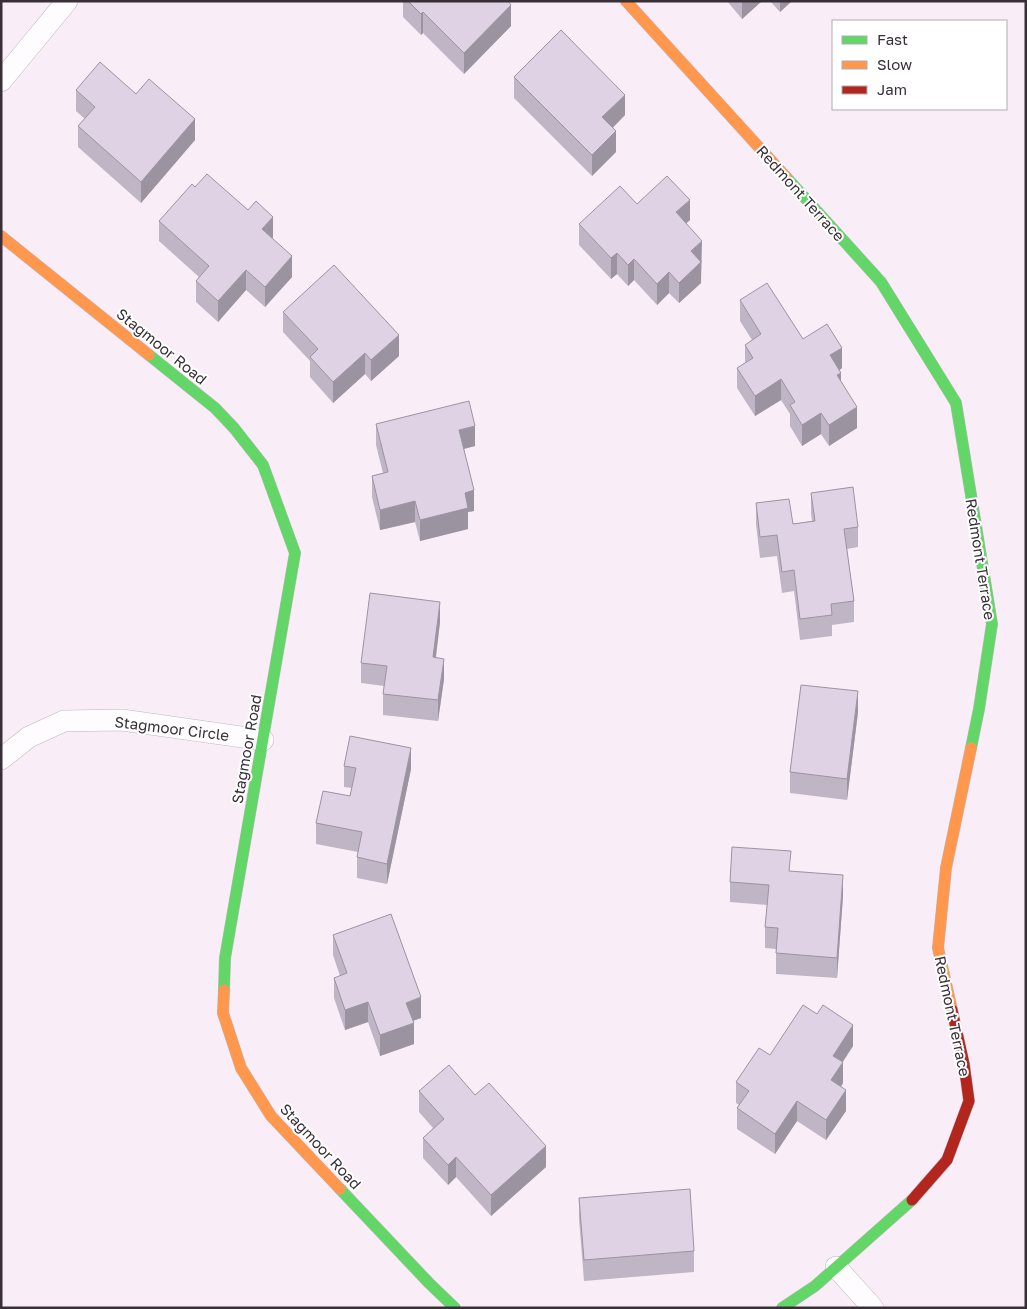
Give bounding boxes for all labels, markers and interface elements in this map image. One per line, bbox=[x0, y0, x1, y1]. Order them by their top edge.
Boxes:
legend bbox=[832, 20, 1007, 110]
text: Fast bbox=[877, 30, 908, 48]
text: Slow bbox=[877, 55, 912, 73]
text: Jam bbox=[877, 80, 907, 98]
street label: Redmont Terrace bbox=[753, 141, 849, 245]
street label: Stagmoor Road bbox=[113, 304, 211, 388]
street label: Redmont Terrace bbox=[963, 497, 1000, 621]
street label: Stagmoor Road bbox=[228, 693, 264, 805]
street label: Stagmoor Circle bbox=[114, 712, 231, 744]
street label: Redmont Terrace bbox=[931, 954, 975, 1078]
street label: Stagmoor Road bbox=[277, 1099, 365, 1193]

